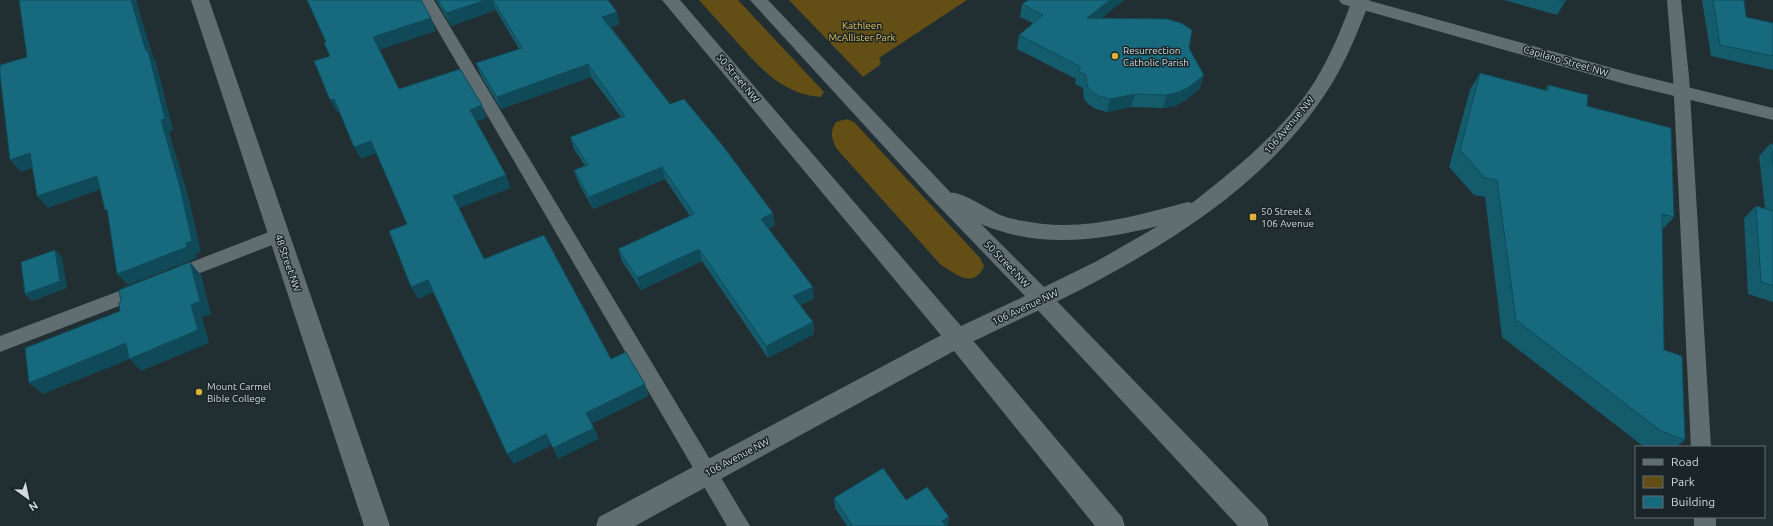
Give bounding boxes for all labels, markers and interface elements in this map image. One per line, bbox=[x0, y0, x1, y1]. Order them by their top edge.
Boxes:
park label: Kathleen McAllister Park bbox=[828, 20, 896, 43]
street label: Capilano Street NW bbox=[1522, 44, 1610, 78]
place label: Resurrection Catholic Parish bbox=[1123, 45, 1189, 68]
street label: 50 Street NW bbox=[714, 51, 762, 105]
marker: Resurrection Catholic Parish bbox=[1110, 51, 1120, 61]
street label: 106 Avenue NW bbox=[1262, 94, 1316, 156]
place label: 50 Street & 106 Avenue bbox=[1261, 206, 1314, 229]
marker: 50 Street & 106 Avenue bbox=[1248, 212, 1258, 222]
street label: 48 Street NW bbox=[273, 233, 303, 293]
street label: 50 Street NW bbox=[982, 239, 1032, 289]
street label: 106 Avenue NW bbox=[990, 287, 1060, 327]
place label: Mount Carmel Bible College bbox=[207, 381, 271, 404]
marker: Mount Carmel Bible College bbox=[194, 387, 204, 397]
street label: 106 Avenue NW bbox=[703, 435, 771, 479]
legend bbox=[1635, 446, 1765, 518]
text: Road bbox=[1671, 455, 1699, 468]
text: Park bbox=[1671, 475, 1695, 488]
north arrow bbox=[8, 478, 48, 518]
text: Building bbox=[1671, 495, 1715, 508]
text: N bbox=[27, 499, 40, 514]

